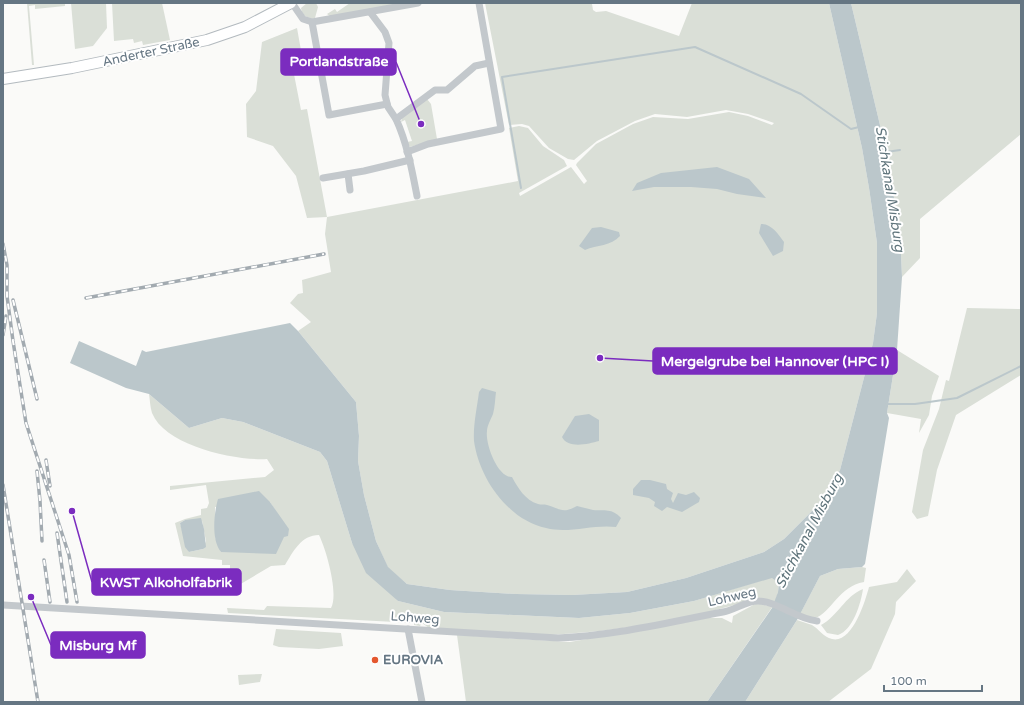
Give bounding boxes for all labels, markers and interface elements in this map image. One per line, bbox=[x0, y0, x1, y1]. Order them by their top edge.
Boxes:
street label: Anderter Straße bbox=[101, 34, 201, 70]
callout: Portlandstraße bbox=[281, 49, 396, 75]
text: Portlandstraße bbox=[290, 53, 388, 70]
water label: Stichkanal Misburg bbox=[872, 125, 909, 254]
callout: Mergelgrube bei Hannover (HPC I) bbox=[653, 348, 897, 374]
text: Mergelgrube bei Hannover (HPC I) bbox=[661, 353, 889, 370]
water label: Stichkanal Misburg bbox=[772, 470, 847, 591]
callout: KWST Alkoholfabrik bbox=[92, 569, 241, 595]
text: KWST Alkoholfabrik bbox=[100, 574, 233, 591]
street label: Lohweg bbox=[706, 584, 758, 610]
street label: Lohweg bbox=[390, 608, 440, 628]
callout: Misburg Mf bbox=[51, 632, 145, 658]
text: Misburg Mf bbox=[59, 637, 137, 654]
place label: EUROVIA bbox=[383, 652, 444, 668]
marker: EUROVIA bbox=[370, 655, 380, 665]
scale bar bbox=[884, 667, 982, 693]
text: 100 m bbox=[890, 674, 927, 688]

